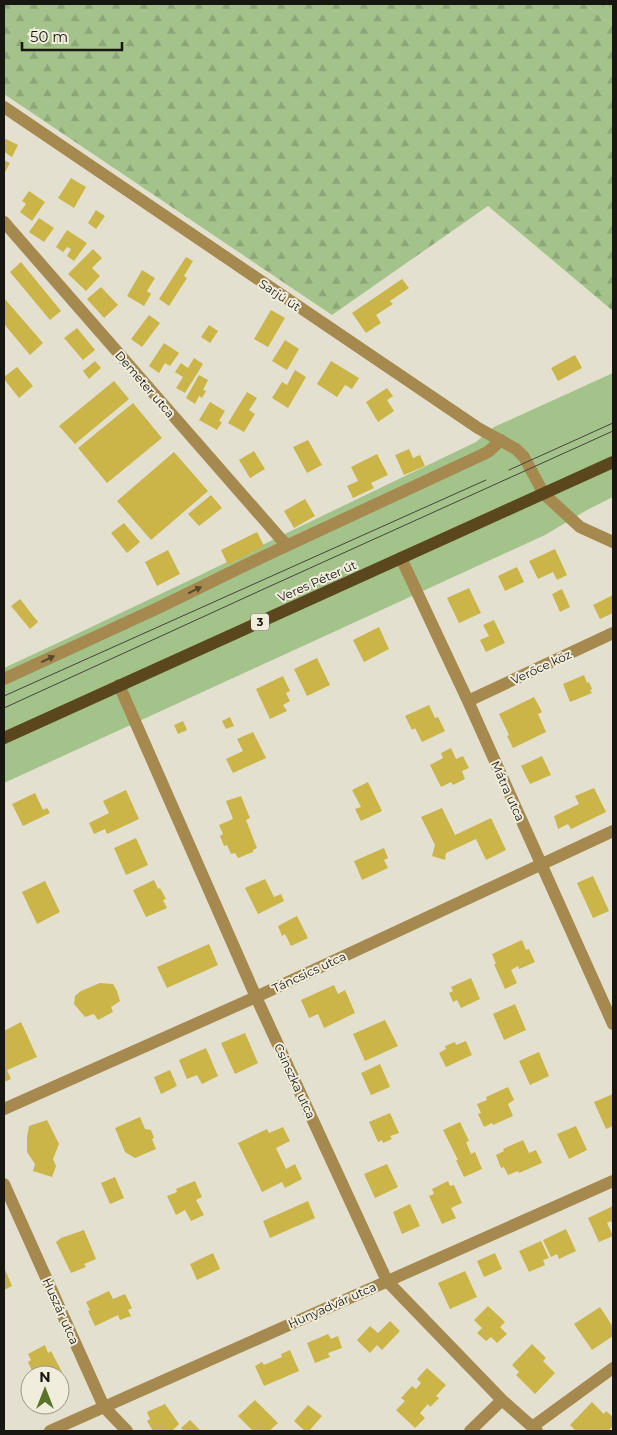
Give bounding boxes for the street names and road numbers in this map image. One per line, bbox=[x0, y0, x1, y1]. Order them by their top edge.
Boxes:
street label: Sarjú út bbox=[256, 276, 304, 314]
street label: Demeter utca bbox=[112, 348, 178, 420]
street label: Veres Péter út bbox=[275, 557, 359, 605]
road number: 3 bbox=[251, 614, 269, 630]
street label: Verőce köz bbox=[509, 647, 573, 687]
street label: Mátra utca bbox=[488, 758, 528, 824]
street label: Táncsics utca bbox=[270, 948, 348, 996]
street label: Csinszka utca bbox=[271, 1041, 319, 1121]
street label: Huszár utca bbox=[40, 1275, 82, 1347]
street label: Hunyadvár utca bbox=[286, 1279, 378, 1331]

